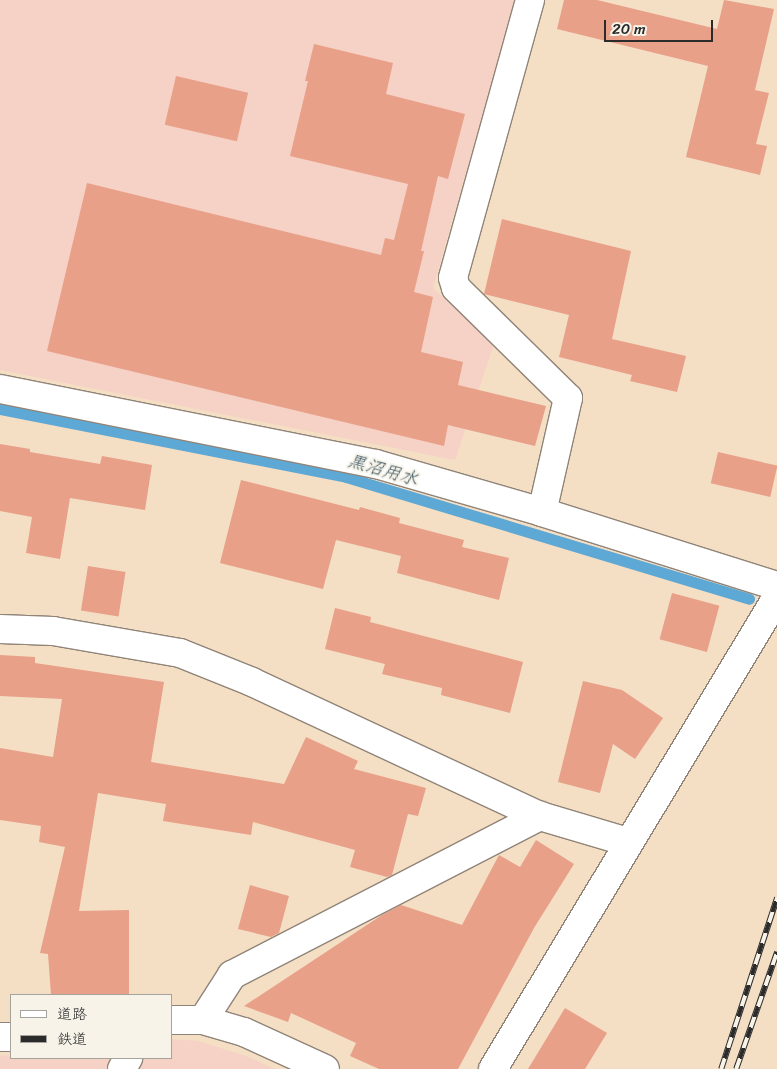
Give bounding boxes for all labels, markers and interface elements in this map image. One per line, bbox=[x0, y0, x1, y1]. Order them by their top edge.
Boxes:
scale bar bbox=[607, 10, 716, 42]
text: 20 m bbox=[612, 16, 646, 42]
water label: 黒沼用水 bbox=[345, 450, 421, 490]
legend bbox=[10, 994, 172, 1059]
text: 道路 bbox=[57, 1001, 87, 1027]
text: 鉄道 bbox=[57, 1026, 87, 1052]

